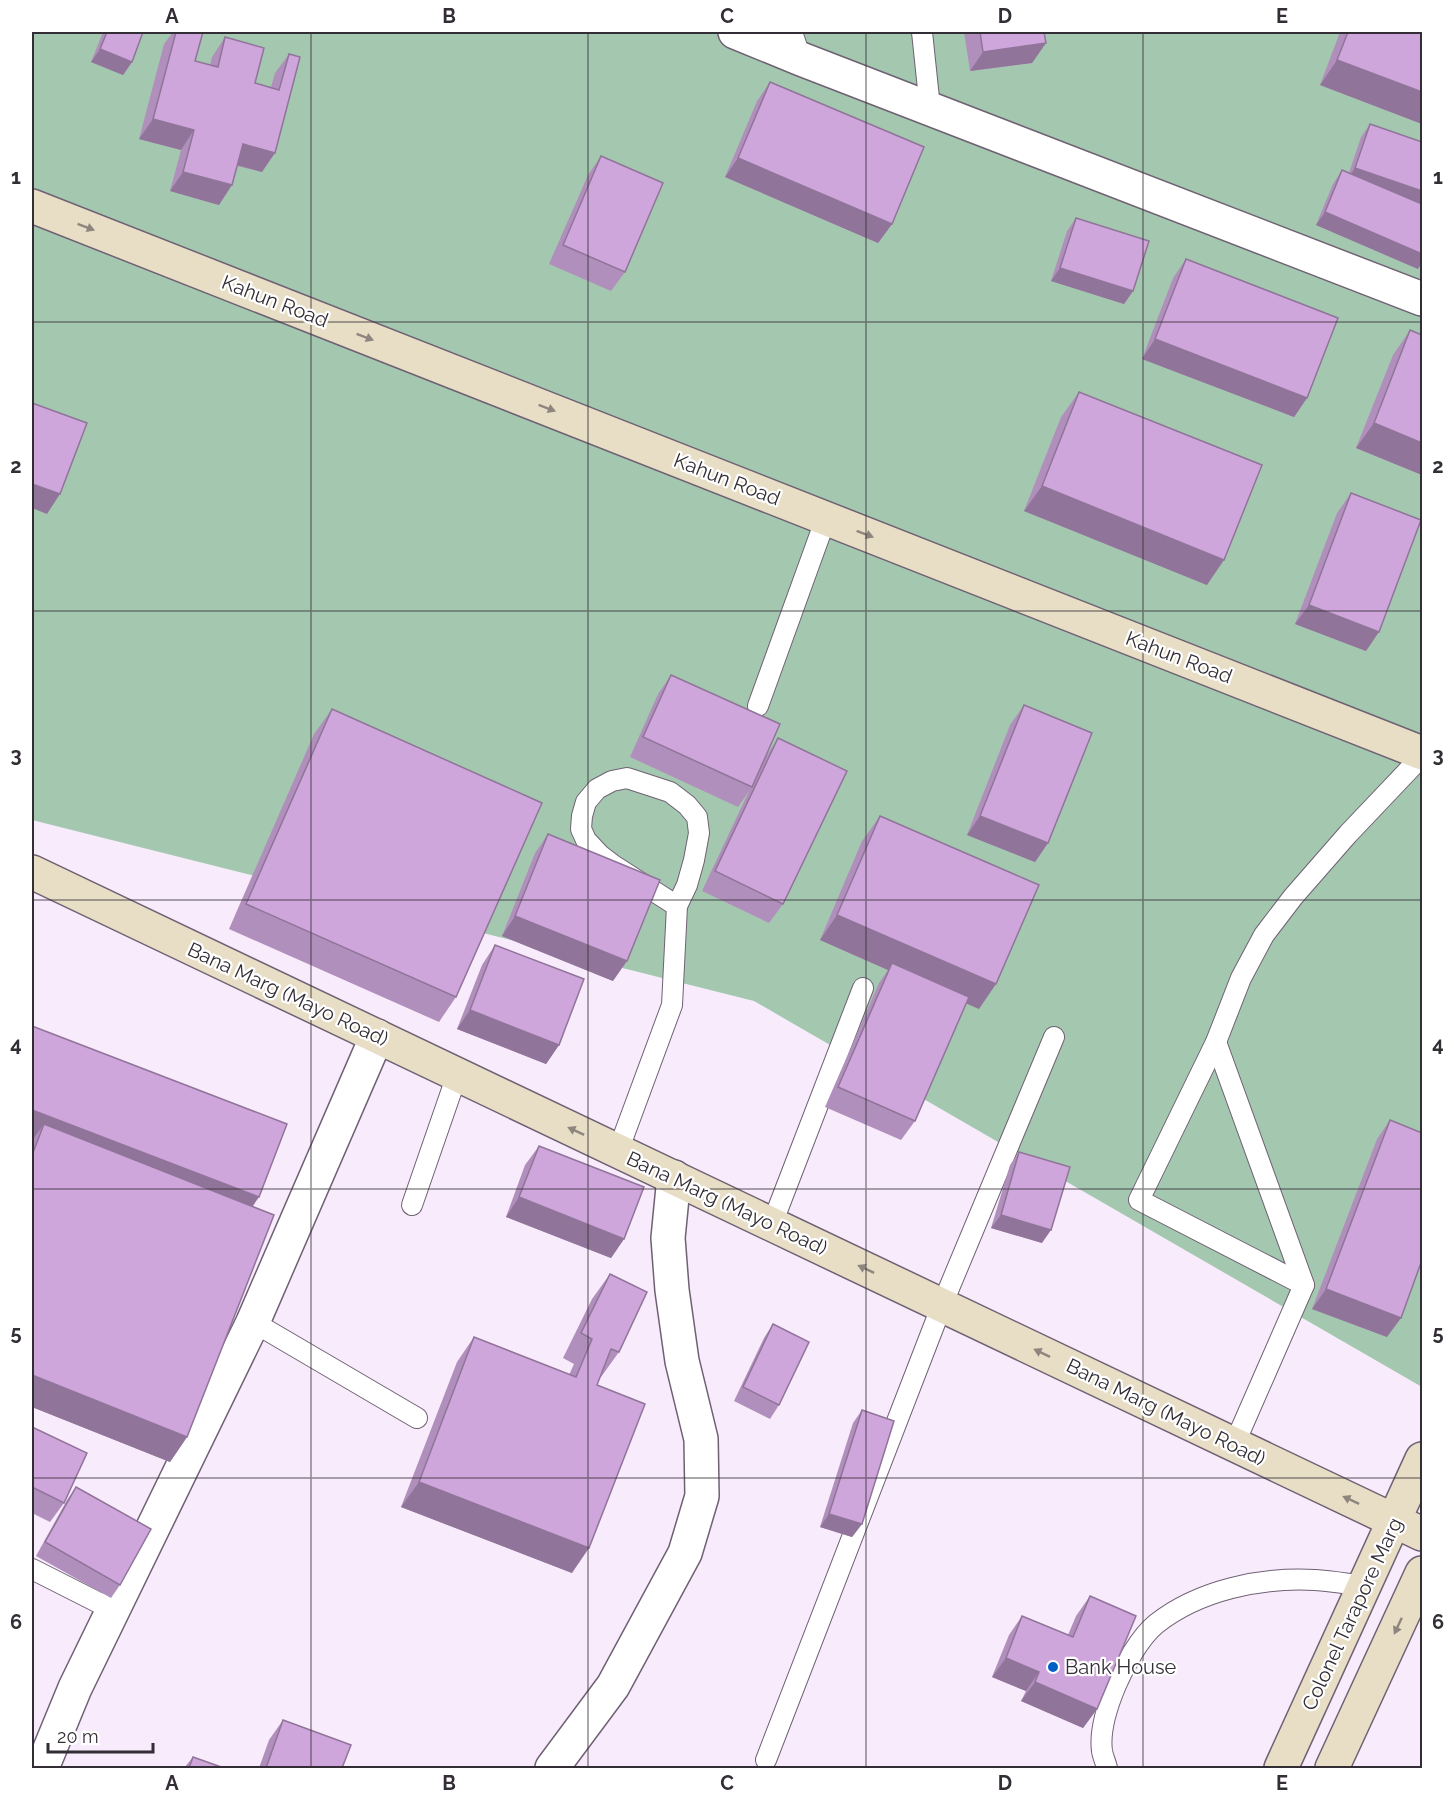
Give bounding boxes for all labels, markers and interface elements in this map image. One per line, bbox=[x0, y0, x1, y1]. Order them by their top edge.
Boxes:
text: A bbox=[165, 4, 179, 28]
text: B bbox=[442, 4, 456, 28]
text: C bbox=[720, 4, 734, 28]
text: D bbox=[998, 4, 1012, 28]
text: E bbox=[1276, 4, 1288, 28]
text: 1 bbox=[11, 165, 21, 189]
text: 1 bbox=[1433, 165, 1443, 189]
one-way arrow bbox=[77, 223, 95, 232]
street label: Kahun Road bbox=[218, 270, 332, 332]
one-way arrow bbox=[356, 333, 374, 342]
one-way arrow bbox=[538, 403, 556, 413]
street label: Kahun Road bbox=[670, 448, 784, 510]
text: 2 bbox=[10, 454, 22, 478]
text: 2 bbox=[1432, 454, 1444, 478]
one-way arrow bbox=[856, 529, 874, 539]
street label: Kahun Road bbox=[1122, 626, 1236, 688]
text: 3 bbox=[10, 743, 22, 767]
text: 3 bbox=[1432, 743, 1444, 767]
street label: Bana Marg (Mayo Road) bbox=[184, 937, 392, 1051]
text: 4 bbox=[10, 1032, 22, 1056]
text: 4 bbox=[1432, 1032, 1444, 1056]
one-way arrow bbox=[568, 1127, 585, 1136]
street label: Bana Marg (Mayo Road) bbox=[623, 1146, 831, 1260]
one-way arrow bbox=[857, 1264, 874, 1273]
text: 5 bbox=[10, 1321, 22, 1345]
text: 5 bbox=[1432, 1321, 1444, 1345]
one-way arrow bbox=[1033, 1348, 1051, 1358]
street label: Bana Marg (Mayo Road) bbox=[1062, 1353, 1270, 1471]
one-way arrow bbox=[1342, 1495, 1359, 1505]
street label: Colonel Tarapore Marg bbox=[1297, 1514, 1407, 1714]
text: 6 bbox=[10, 1610, 22, 1634]
text: 6 bbox=[1432, 1610, 1444, 1634]
one-way arrow bbox=[1393, 1618, 1403, 1636]
place label: Bank House bbox=[1065, 1655, 1177, 1679]
marker: Bank House bbox=[1046, 1660, 1060, 1674]
scale bar bbox=[48, 1716, 153, 1754]
text: 20 m bbox=[57, 1726, 99, 1747]
text: A bbox=[165, 1771, 179, 1795]
text: B bbox=[442, 1771, 456, 1795]
text: C bbox=[720, 1771, 734, 1795]
text: D bbox=[998, 1771, 1012, 1795]
text: E bbox=[1276, 1771, 1288, 1795]

